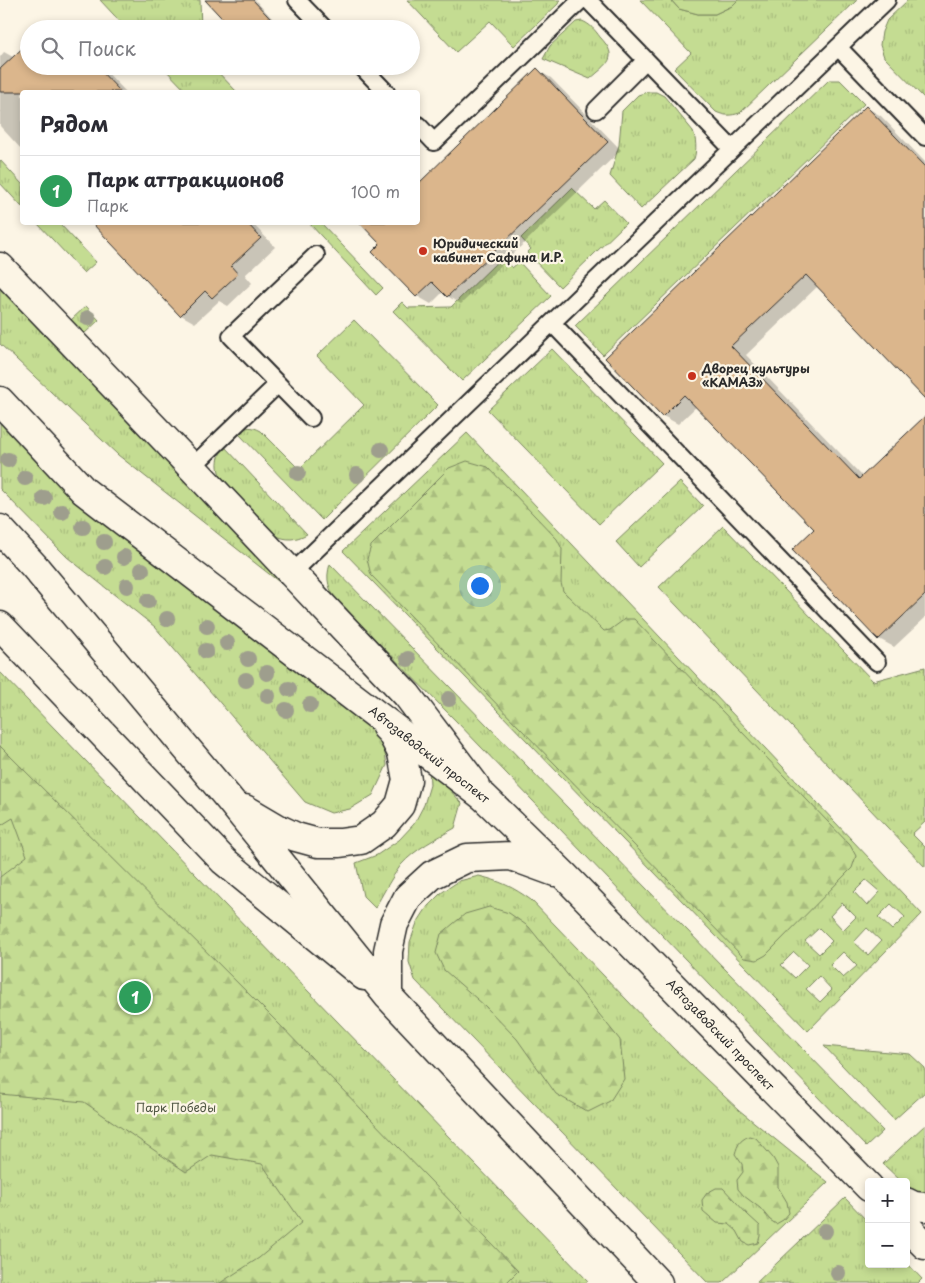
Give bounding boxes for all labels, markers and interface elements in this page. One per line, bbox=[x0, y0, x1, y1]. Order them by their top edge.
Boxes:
search box bbox=[20, 20, 420, 75]
icon: search bbox=[38, 34, 66, 62]
text: Поиск bbox=[78, 34, 136, 62]
text: Рядом bbox=[40, 107, 108, 139]
text: Парк аттракционов bbox=[87, 165, 284, 193]
text: 1 bbox=[52, 179, 60, 203]
text: 100 m bbox=[351, 179, 400, 203]
text: Парк bbox=[87, 193, 128, 217]
place label: Юридический кабинет Сафина И.Р. bbox=[433, 234, 564, 266]
marker: Юридический кабинет Сафина И.Р. bbox=[417, 245, 429, 257]
place label: Дворец культуры «КАМАЗ» bbox=[701, 359, 810, 391]
marker: Дворец культуры «КАМАЗ» bbox=[686, 370, 698, 382]
your location bbox=[467, 573, 493, 599]
street label: Автозаводский проспект bbox=[365, 701, 494, 807]
street label: Автозаводский проспект bbox=[663, 974, 779, 1094]
pin: 1 bbox=[119, 978, 151, 1016]
park label: Парк Победы bbox=[136, 1098, 216, 1116]
map controls bbox=[865, 1178, 910, 1268]
button: + bbox=[865, 1178, 910, 1223]
button: − bbox=[865, 1223, 910, 1268]

